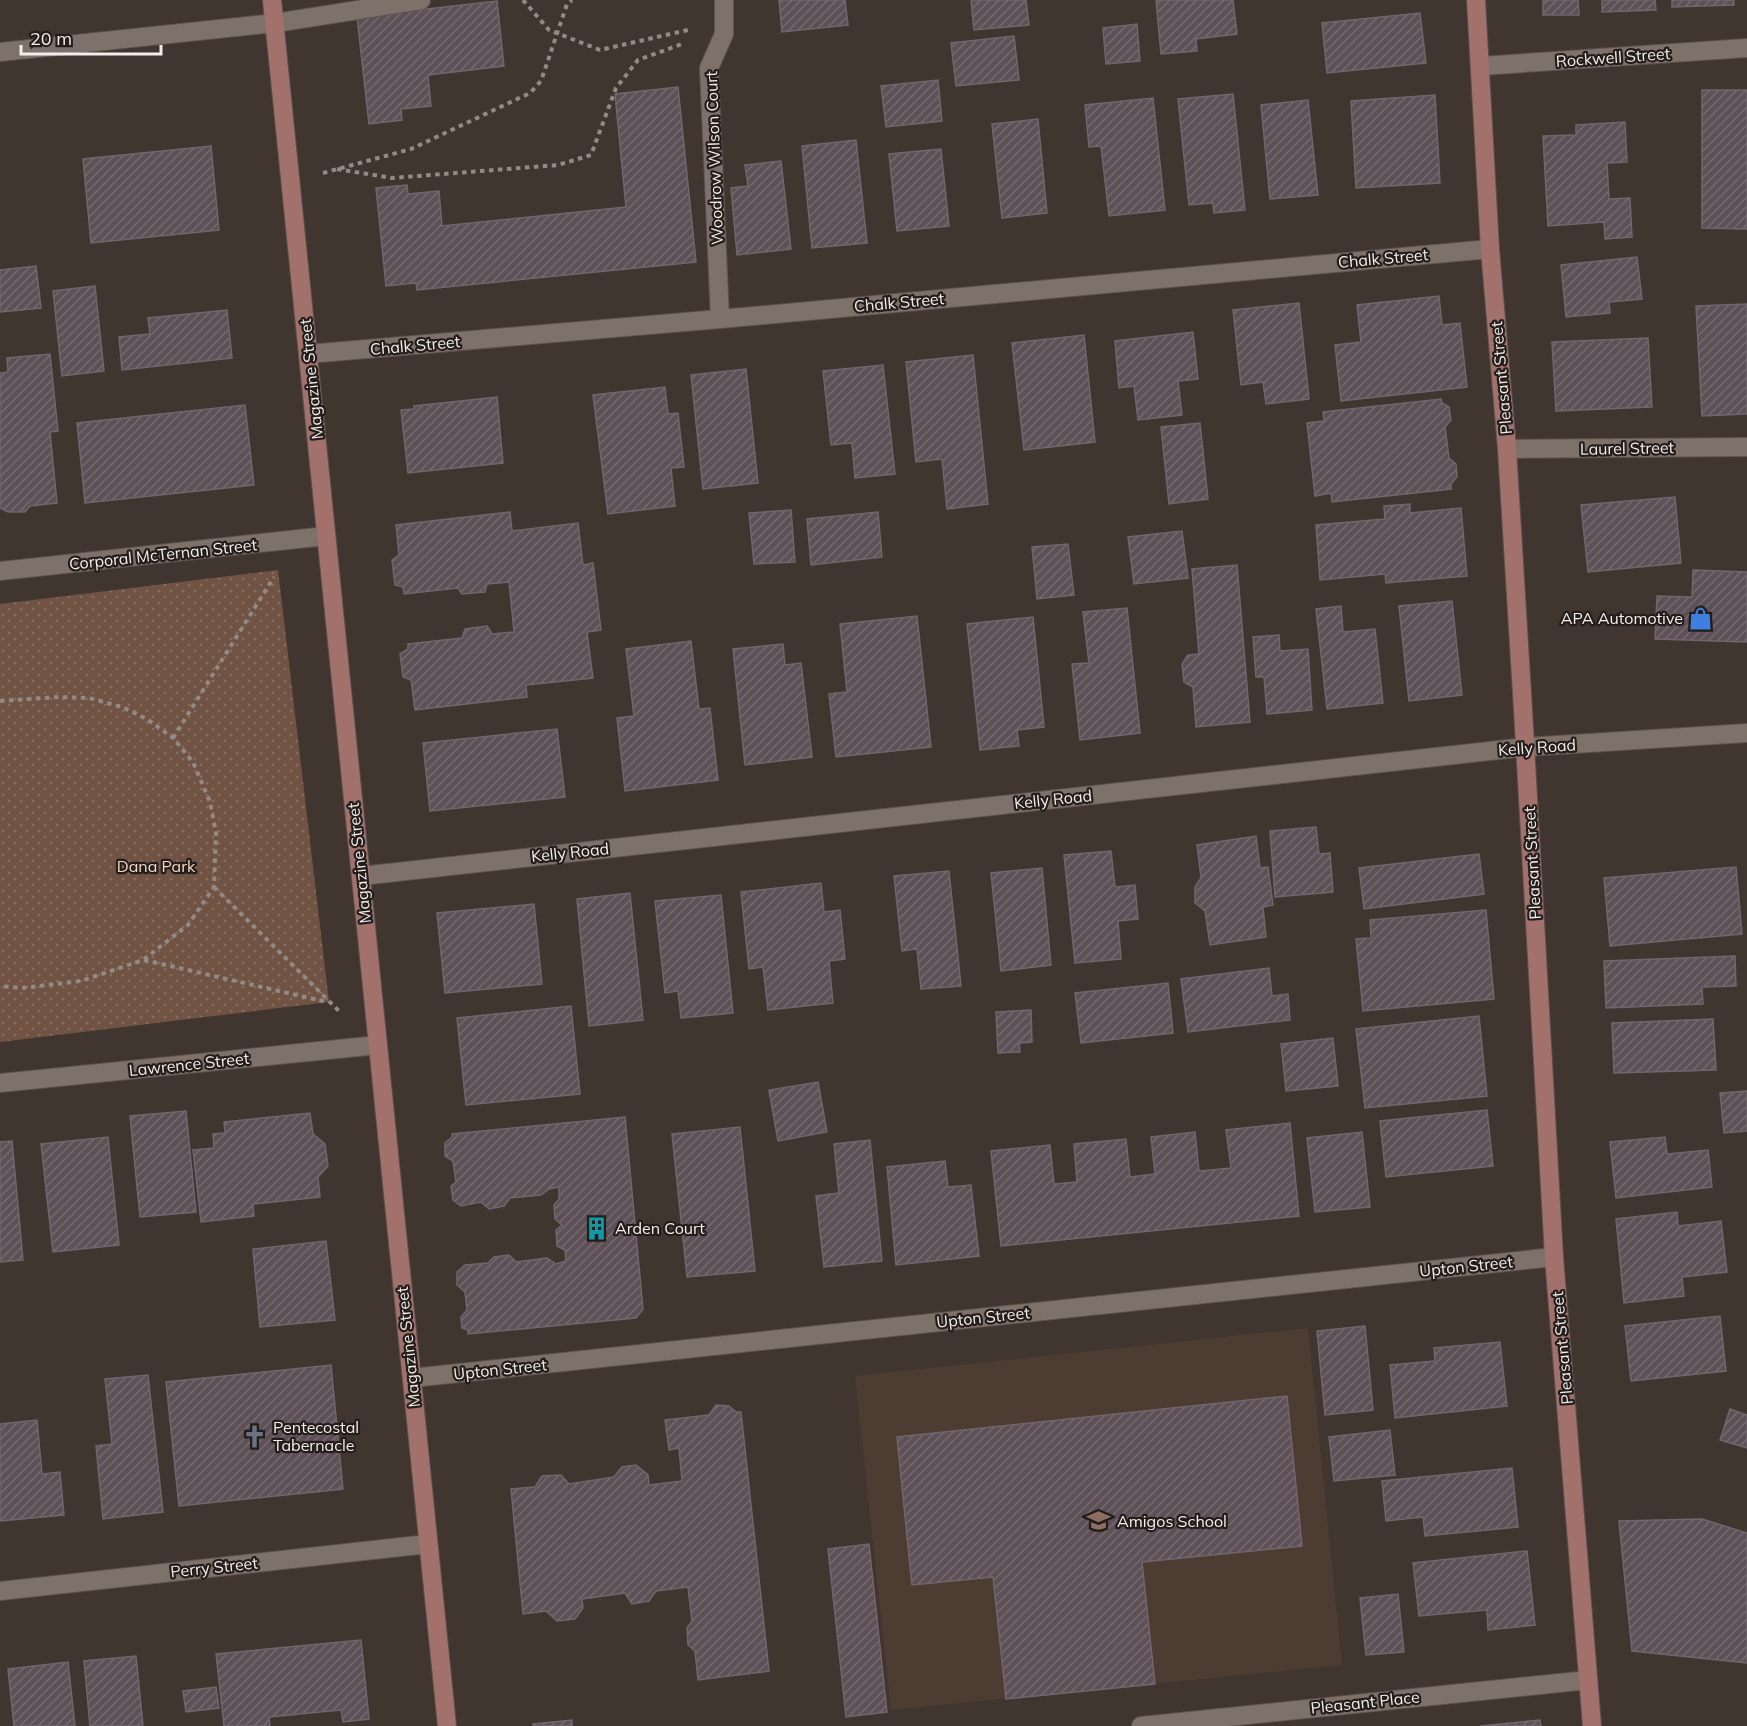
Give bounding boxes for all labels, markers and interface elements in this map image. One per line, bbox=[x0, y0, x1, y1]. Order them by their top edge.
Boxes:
scale bar bbox=[21, 18, 160, 56]
text: 20 m bbox=[30, 27, 72, 50]
street label: Rockwell Street bbox=[1555, 43, 1671, 71]
street label: Woodrow Wilson Court bbox=[701, 70, 727, 245]
street label: Chalk Street bbox=[1337, 244, 1429, 272]
street label: Chalk Street bbox=[853, 288, 945, 316]
street label: Magazine Street bbox=[295, 317, 327, 440]
street label: Pleasant Street bbox=[1486, 320, 1516, 435]
street label: Chalk Street bbox=[369, 331, 461, 359]
street label: Laurel Street bbox=[1580, 437, 1675, 459]
street label: Corporal McTernan Street bbox=[68, 534, 258, 574]
shop icon: APA Automotive bbox=[1688, 605, 1714, 631]
place label: APA Automotive bbox=[1561, 608, 1683, 628]
street label: Kelly Road bbox=[1497, 734, 1577, 760]
street label: Kelly Road bbox=[1013, 785, 1093, 813]
street label: Magazine Street bbox=[343, 801, 375, 924]
street label: Pleasant Street bbox=[1519, 805, 1545, 920]
street label: Kelly Road bbox=[530, 838, 610, 866]
park label: Dana Park bbox=[117, 856, 196, 876]
street label: Lawrence Street bbox=[128, 1048, 251, 1080]
building icon: Arden Court bbox=[584, 1215, 610, 1241]
place label: Arden Court bbox=[615, 1218, 705, 1238]
street label: Upton Street bbox=[1418, 1251, 1514, 1281]
street label: Magazine Street bbox=[392, 1285, 424, 1408]
street label: Pleasant Street bbox=[1547, 1290, 1577, 1405]
street label: Upton Street bbox=[935, 1302, 1031, 1332]
street label: Upton Street bbox=[452, 1354, 548, 1384]
place label: Pentecostal Tabernacle bbox=[273, 1417, 359, 1455]
church icon: Pentecostal Tabernacle bbox=[242, 1423, 268, 1449]
school or university icon: Amigos School bbox=[1086, 1508, 1112, 1534]
place label: Amigos School bbox=[1117, 1511, 1227, 1531]
street label: Perry Street bbox=[169, 1552, 259, 1582]
street label: Pleasant Place bbox=[1309, 1686, 1421, 1718]

